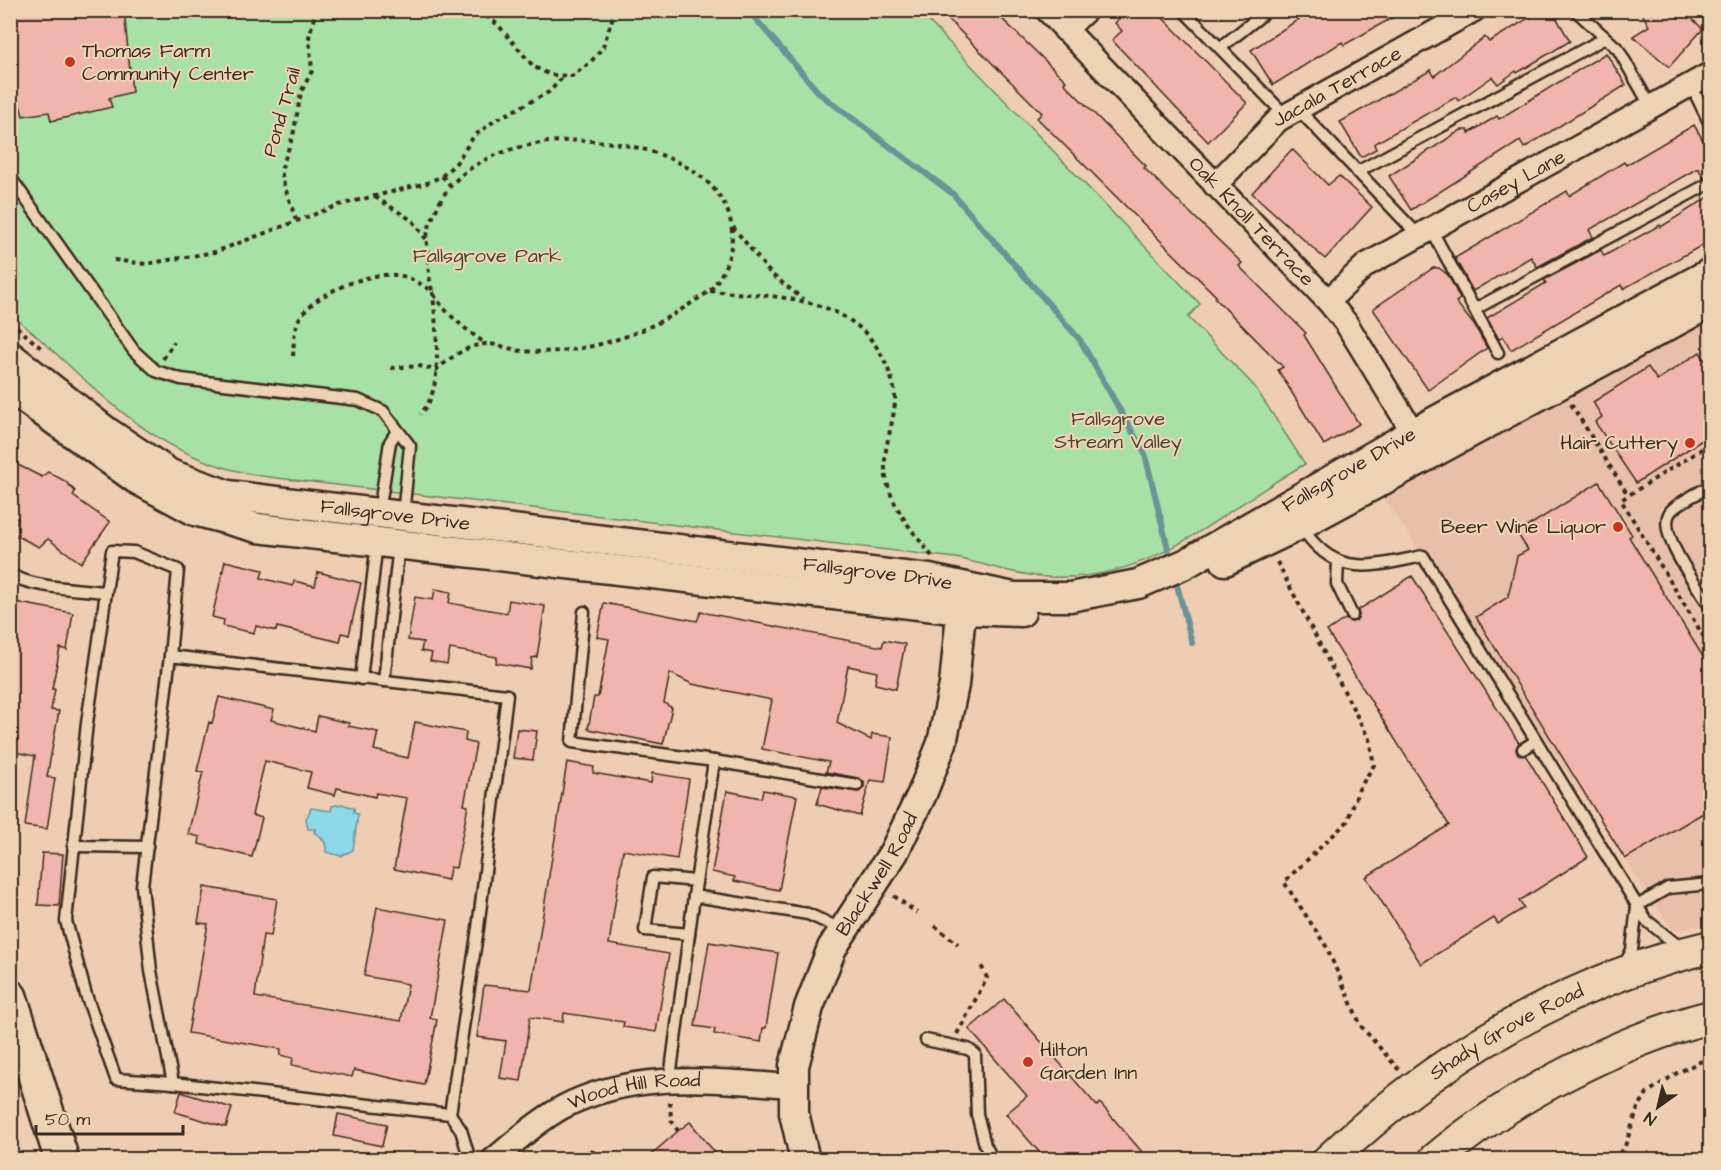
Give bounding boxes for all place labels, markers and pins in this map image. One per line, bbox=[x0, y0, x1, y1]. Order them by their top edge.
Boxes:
place label: Thomas Farm Community Center bbox=[82, 37, 254, 89]
marker: Thomas Farm Community Center bbox=[63, 55, 77, 69]
place label: Hair Cuttery bbox=[1560, 429, 1678, 458]
marker: Hair Cuttery bbox=[1683, 436, 1697, 450]
place label: Beer Wine Liquor bbox=[1441, 513, 1606, 541]
marker: Beer Wine Liquor bbox=[1611, 520, 1625, 534]
place label: Hilton Garden Inn bbox=[1040, 1036, 1137, 1087]
marker: Hilton Garden Inn bbox=[1021, 1055, 1035, 1069]

